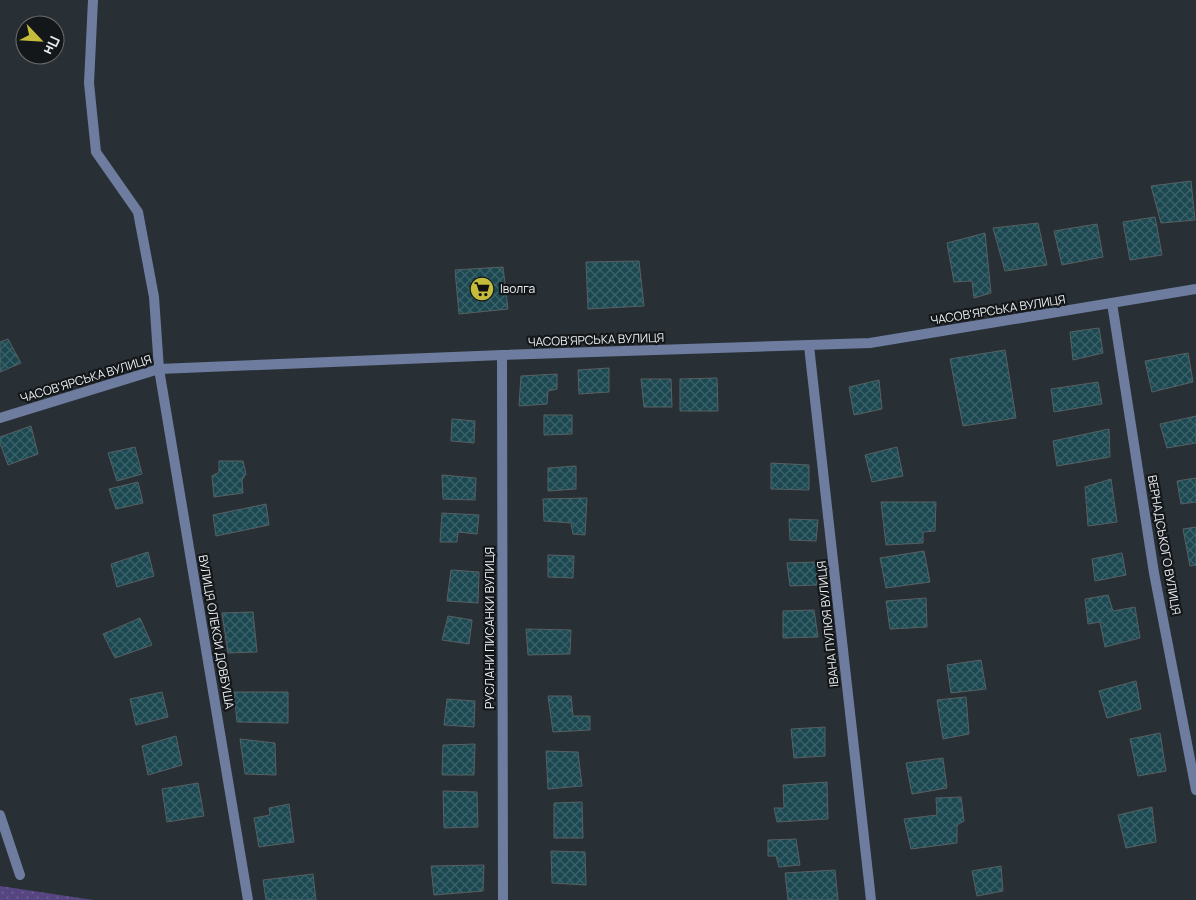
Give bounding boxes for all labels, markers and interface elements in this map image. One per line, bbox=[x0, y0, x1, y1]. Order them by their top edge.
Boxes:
north arrow bbox=[15, 15, 65, 65]
text: Пн bbox=[40, 33, 65, 58]
supermarket icon: Іволга bbox=[469, 276, 495, 302]
place label: Іволга bbox=[500, 280, 535, 297]
street label: ЧАСОВ'ЯРСЬКА ВУЛИЦЯ bbox=[929, 290, 1067, 329]
street label: ЧАСОВ'ЯРСЬКА ВУЛИЦЯ bbox=[527, 329, 665, 350]
street label: ЧАСОВ'ЯРСЬКА ВУЛИЦЯ bbox=[18, 350, 154, 407]
street label: ВЕРНАДСЬКОГО ВУЛИЦЯ bbox=[1144, 474, 1185, 616]
street label: РУСЛАНИ ПИСАНКИ ВУЛИЦЯ bbox=[481, 547, 498, 709]
street label: ВУЛИЦЯ ОЛЕКСИ ДОВБУША bbox=[195, 553, 239, 711]
street label: ІВАНА ПУЛЮЯ ВУЛИЦЯ bbox=[812, 560, 843, 688]

